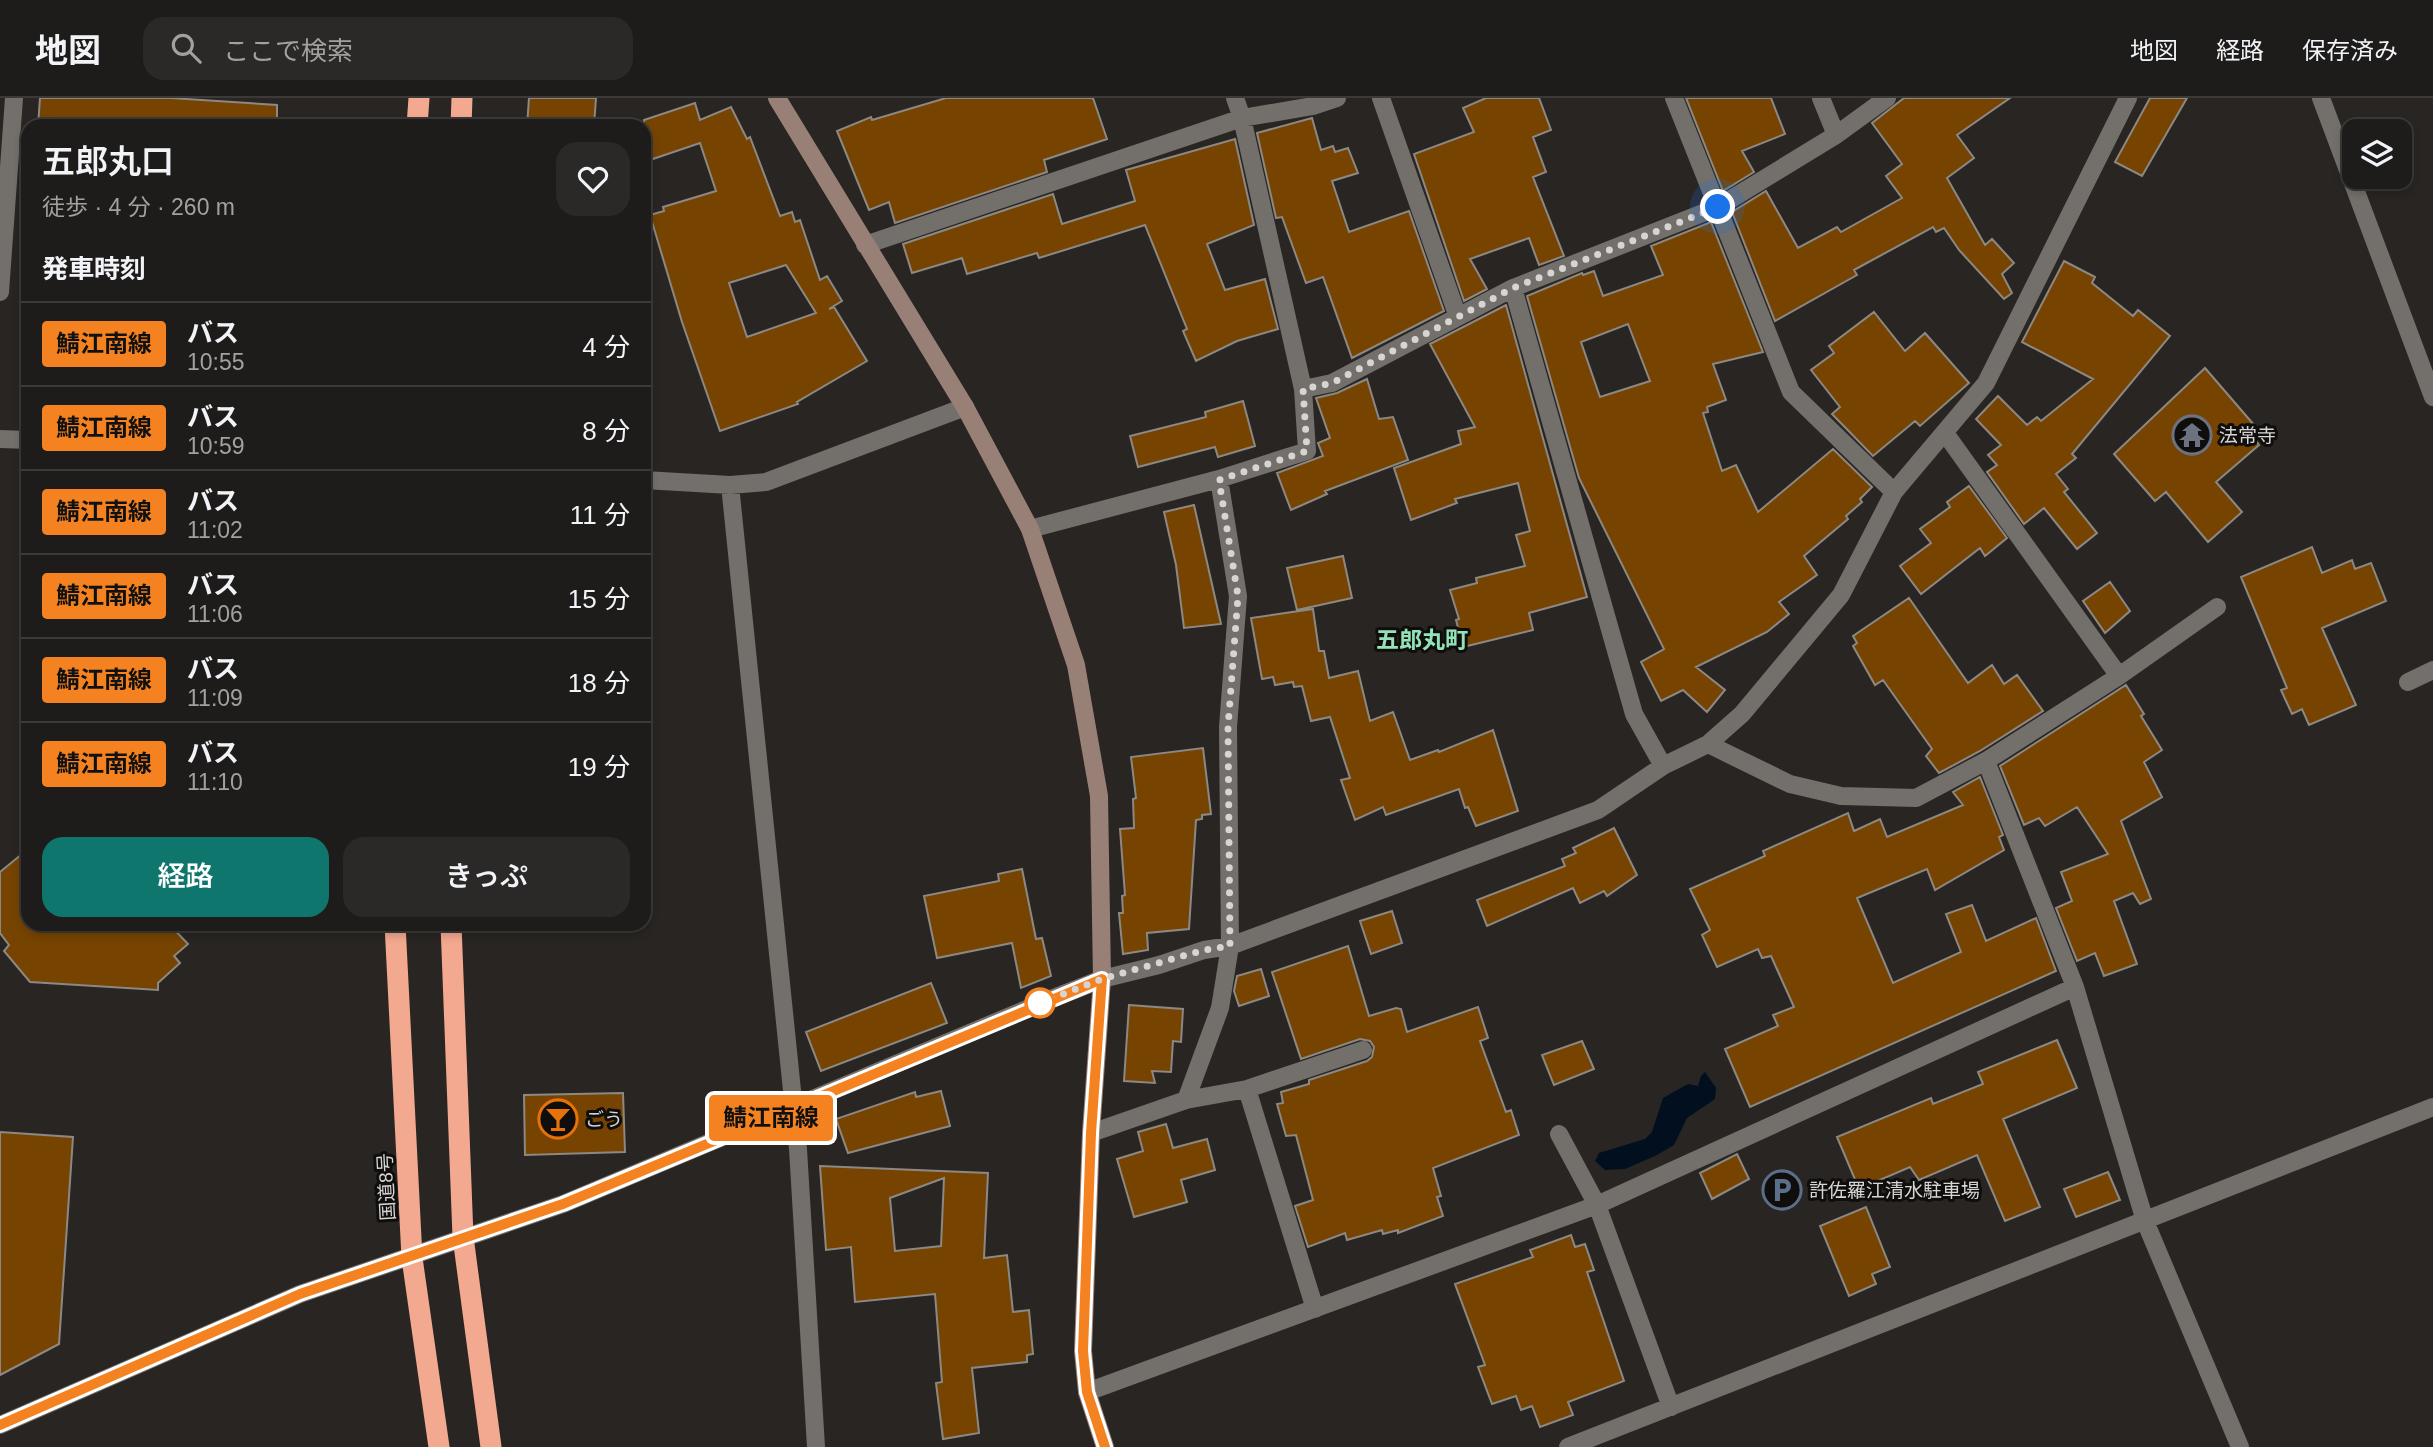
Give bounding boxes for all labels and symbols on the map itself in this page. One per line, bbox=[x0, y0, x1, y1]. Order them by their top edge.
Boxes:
your location bbox=[1700, 189, 1735, 224]
temple icon: 法常寺 bbox=[2171, 414, 2213, 456]
place label: 法常寺 bbox=[2219, 425, 2276, 446]
district label: 五郎丸町 bbox=[1376, 627, 1468, 653]
unlabelled marker bbox=[1025, 988, 1055, 1018]
line badge: 鯖江南線 bbox=[722, 1095, 820, 1141]
bar icon: ごう bbox=[537, 1098, 579, 1140]
place label: ごう bbox=[585, 1109, 623, 1130]
street label: 国道8号 bbox=[374, 1153, 399, 1221]
parking icon: 許佐羅江清水駐車場 bbox=[1761, 1169, 1803, 1211]
place label: 許佐羅江清水駐車場 bbox=[1809, 1180, 1980, 1201]

